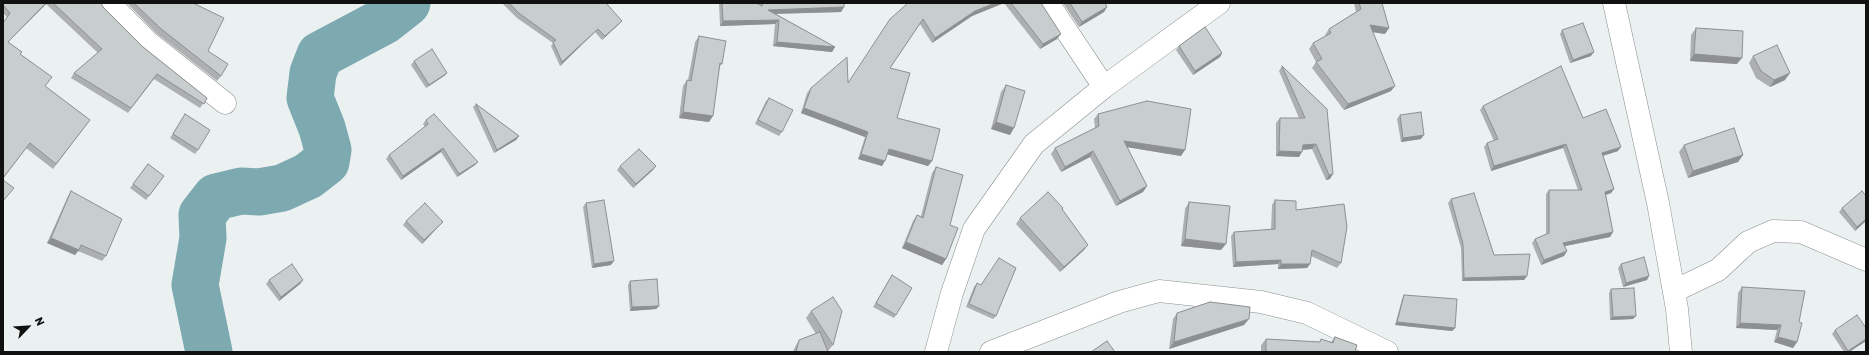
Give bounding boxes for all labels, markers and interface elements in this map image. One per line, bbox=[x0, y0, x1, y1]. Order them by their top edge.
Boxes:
north arrow bbox=[8, 307, 48, 347]
text: N bbox=[32, 315, 47, 328]

